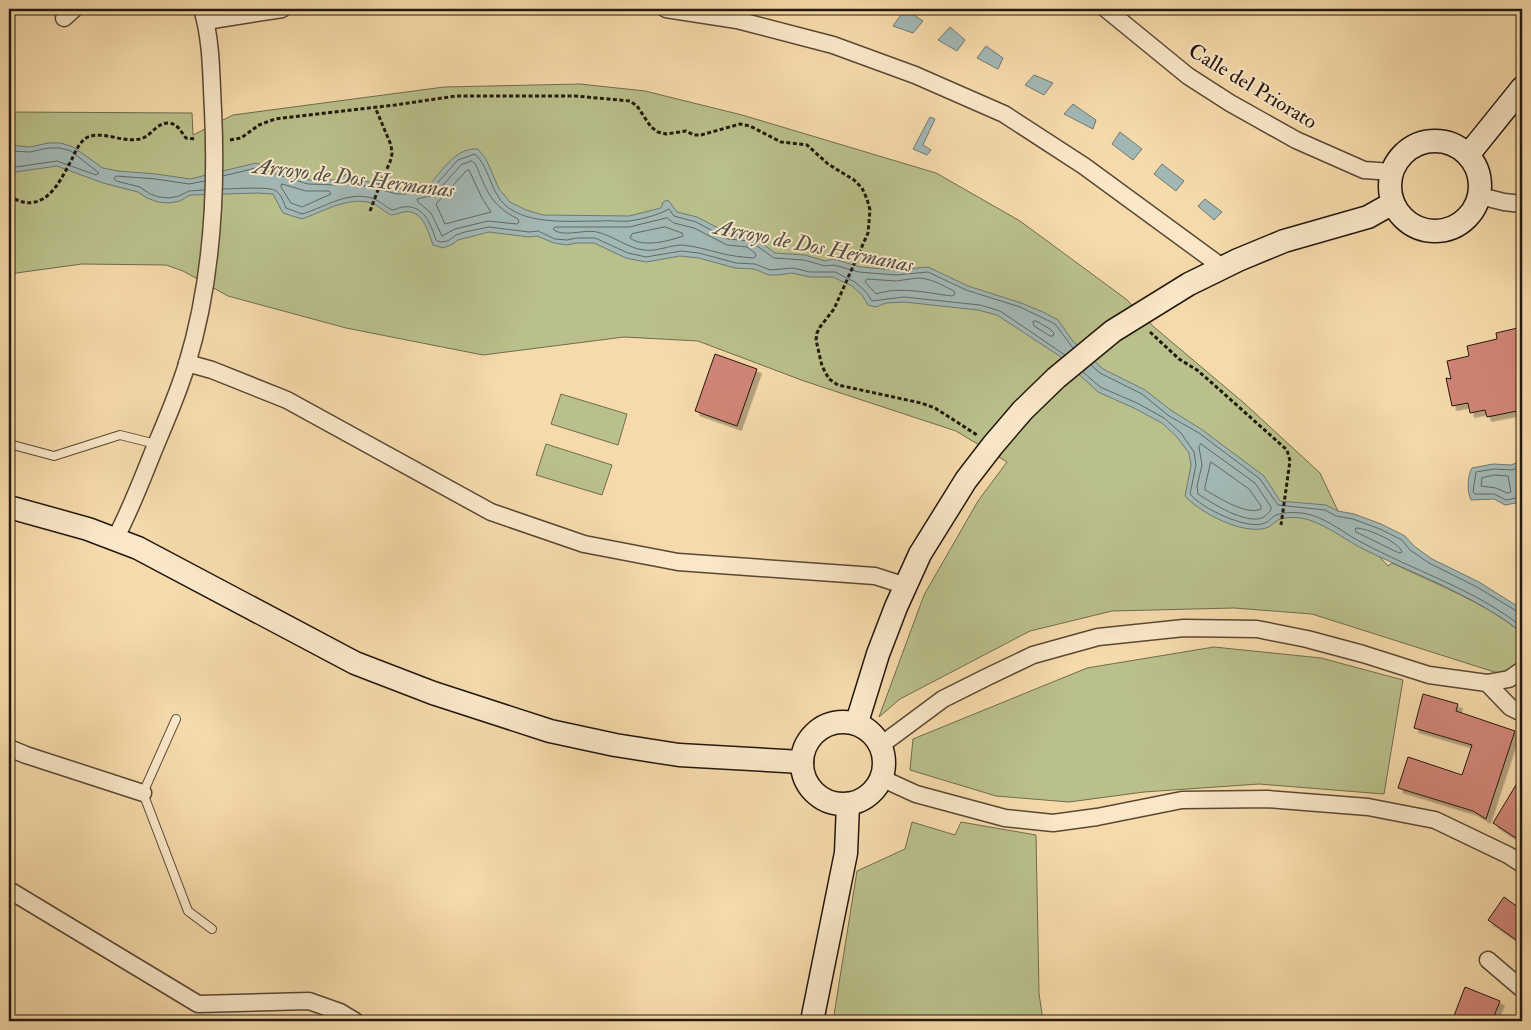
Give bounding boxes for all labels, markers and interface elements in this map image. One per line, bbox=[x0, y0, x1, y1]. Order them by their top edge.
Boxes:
street label: Calle del Priorato bbox=[1183, 37, 1322, 135]
water label: Arroyo de Dos Hermanas bbox=[250, 152, 457, 204]
water label: Arroyo de Dos Hermanas bbox=[710, 213, 917, 279]

